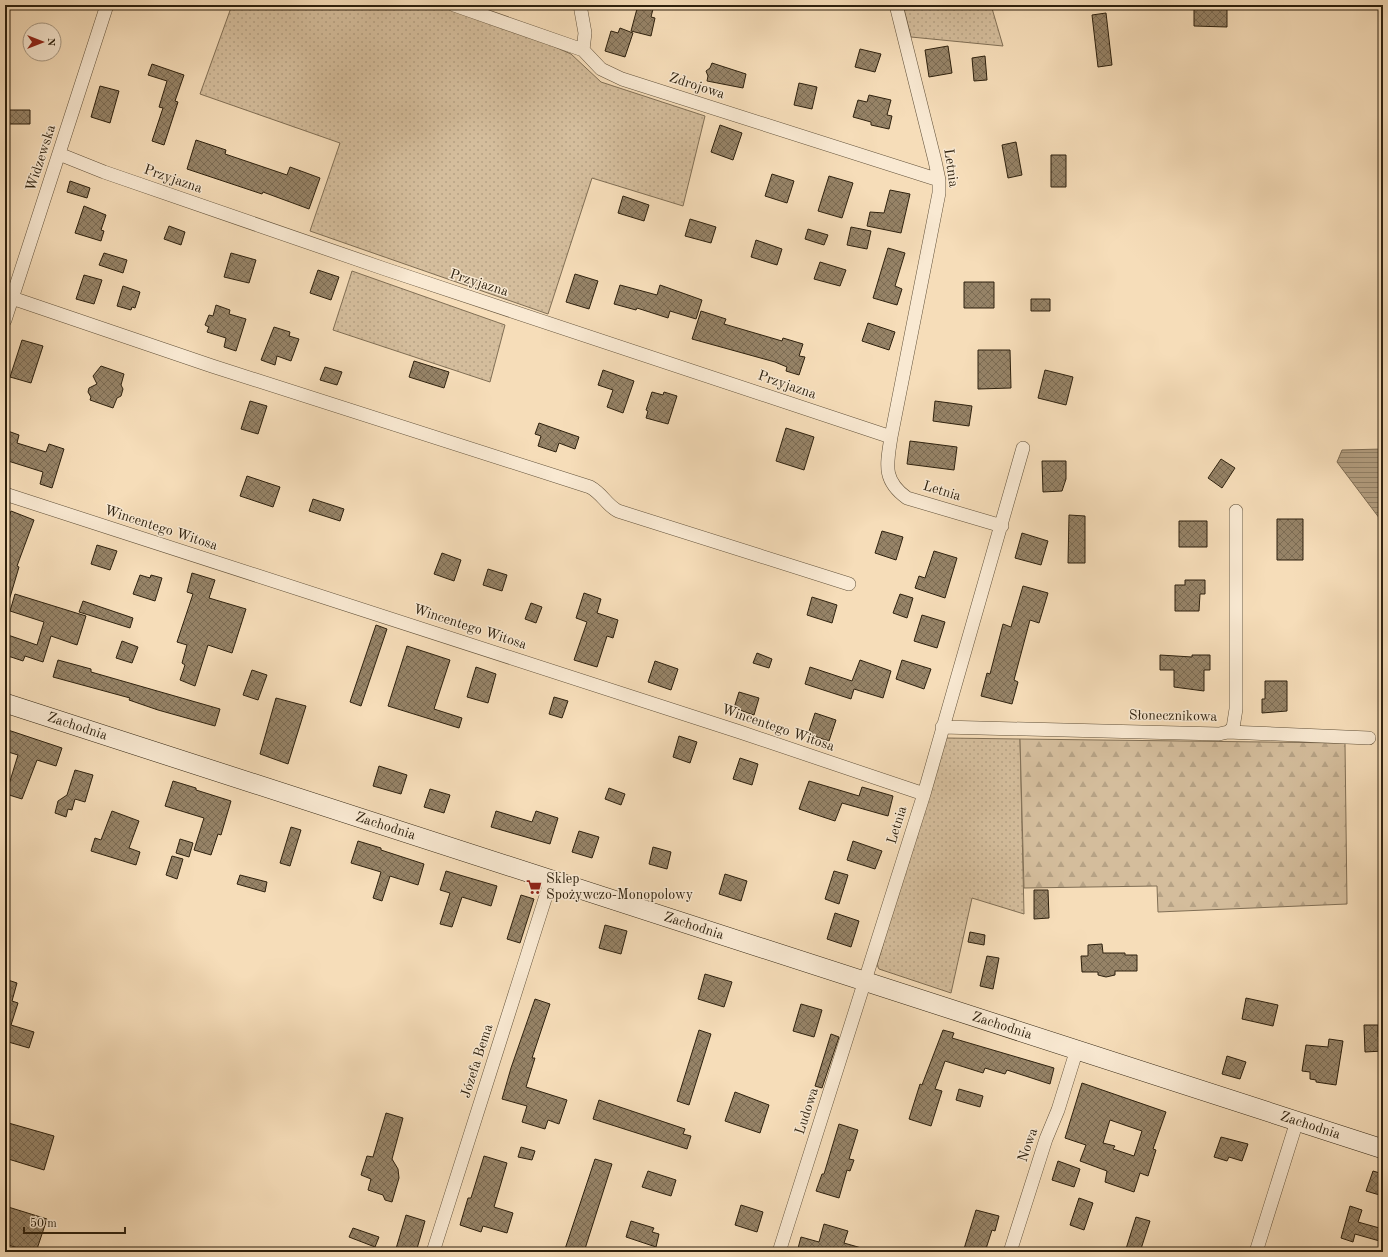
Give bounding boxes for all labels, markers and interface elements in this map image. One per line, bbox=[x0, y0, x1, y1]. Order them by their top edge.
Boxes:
north arrow bbox=[22, 22, 62, 62]
text: N bbox=[45, 38, 56, 47]
street label: Zdrojowa bbox=[667, 70, 727, 102]
street label: Widzewska bbox=[24, 123, 58, 193]
street label: Letnia bbox=[941, 148, 961, 188]
street label: Przyjazna bbox=[142, 162, 204, 196]
street label: Przyjazna bbox=[448, 267, 510, 299]
street label: Przyjazna bbox=[756, 368, 818, 402]
street label: Letnia bbox=[921, 479, 963, 503]
street label: Wincentego Witosa bbox=[102, 503, 220, 553]
street label: Wincentego Witosa bbox=[411, 602, 529, 652]
street label: Wincentego Witosa bbox=[720, 702, 836, 754]
street label: Słonecznikowa bbox=[1129, 708, 1217, 724]
street label: Zachodnia bbox=[46, 710, 109, 743]
street label: Letnia bbox=[885, 804, 909, 846]
street label: Zachodnia bbox=[354, 810, 417, 842]
place label: Sklep Spożywczo-Monopolowy bbox=[546, 872, 694, 902]
supermarket icon: Sklep Spożywczo-Monopolowy bbox=[525, 878, 543, 896]
street label: Zachodnia bbox=[662, 910, 726, 942]
street label: Zachodnia bbox=[970, 1009, 1034, 1042]
street label: Józefa Bema bbox=[458, 1022, 496, 1100]
street label: Ludowa bbox=[793, 1086, 821, 1136]
street label: Zachodnia bbox=[1279, 1109, 1342, 1142]
street label: Nowa bbox=[1016, 1126, 1040, 1164]
scale bar bbox=[24, 1209, 125, 1235]
text: 50 m bbox=[30, 1217, 57, 1230]

